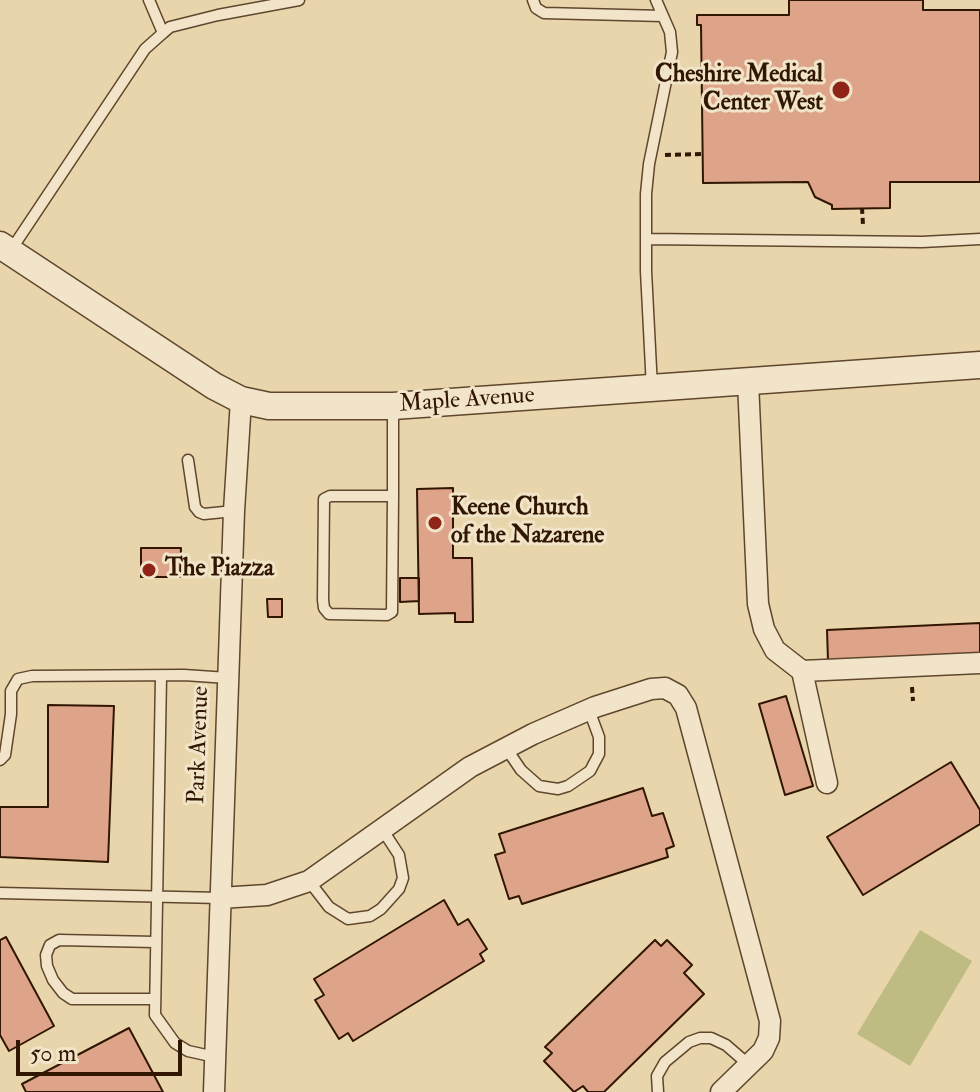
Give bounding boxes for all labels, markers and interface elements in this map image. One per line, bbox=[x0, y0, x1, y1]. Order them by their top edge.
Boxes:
place label: Cheshire Medical Center West bbox=[655, 62, 823, 118]
marker: Cheshire Medical Center West bbox=[830, 79, 852, 101]
street label: Maple Avenue bbox=[398, 382, 536, 420]
place label: Keene Church of the Nazarene bbox=[451, 495, 604, 551]
marker: Keene Church of the Nazarene bbox=[426, 514, 444, 532]
place label: The Piazza bbox=[165, 556, 274, 584]
marker: The Piazza bbox=[140, 561, 158, 579]
street label: Park Avenue bbox=[184, 685, 216, 805]
scale bar bbox=[20, 1024, 186, 1074]
text: 50 m bbox=[30, 1038, 76, 1069]

